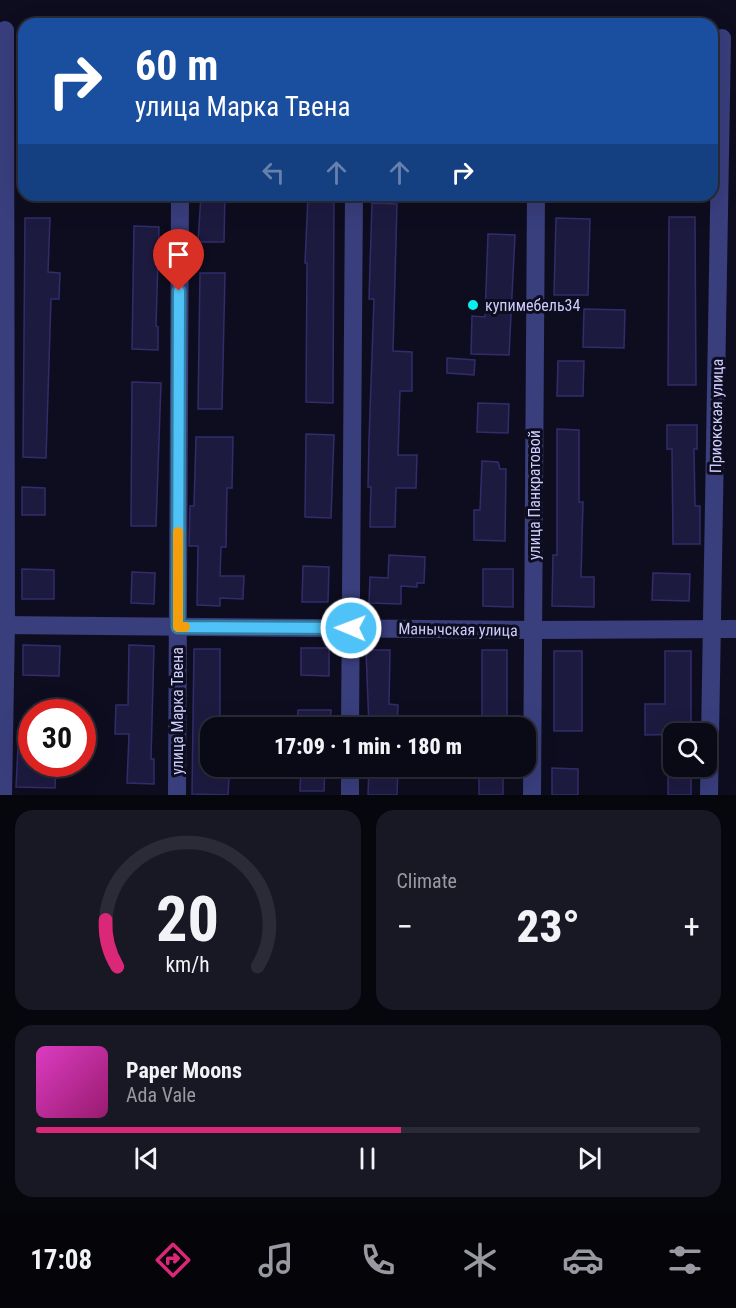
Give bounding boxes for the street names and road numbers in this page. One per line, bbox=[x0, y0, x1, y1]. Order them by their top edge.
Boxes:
street label: Приокская улица bbox=[706, 359, 727, 473]
street label: улица Панкратовой bbox=[525, 430, 544, 560]
street label: Манычская улица bbox=[398, 619, 518, 640]
street label: улица Марка Твена bbox=[168, 647, 187, 775]

